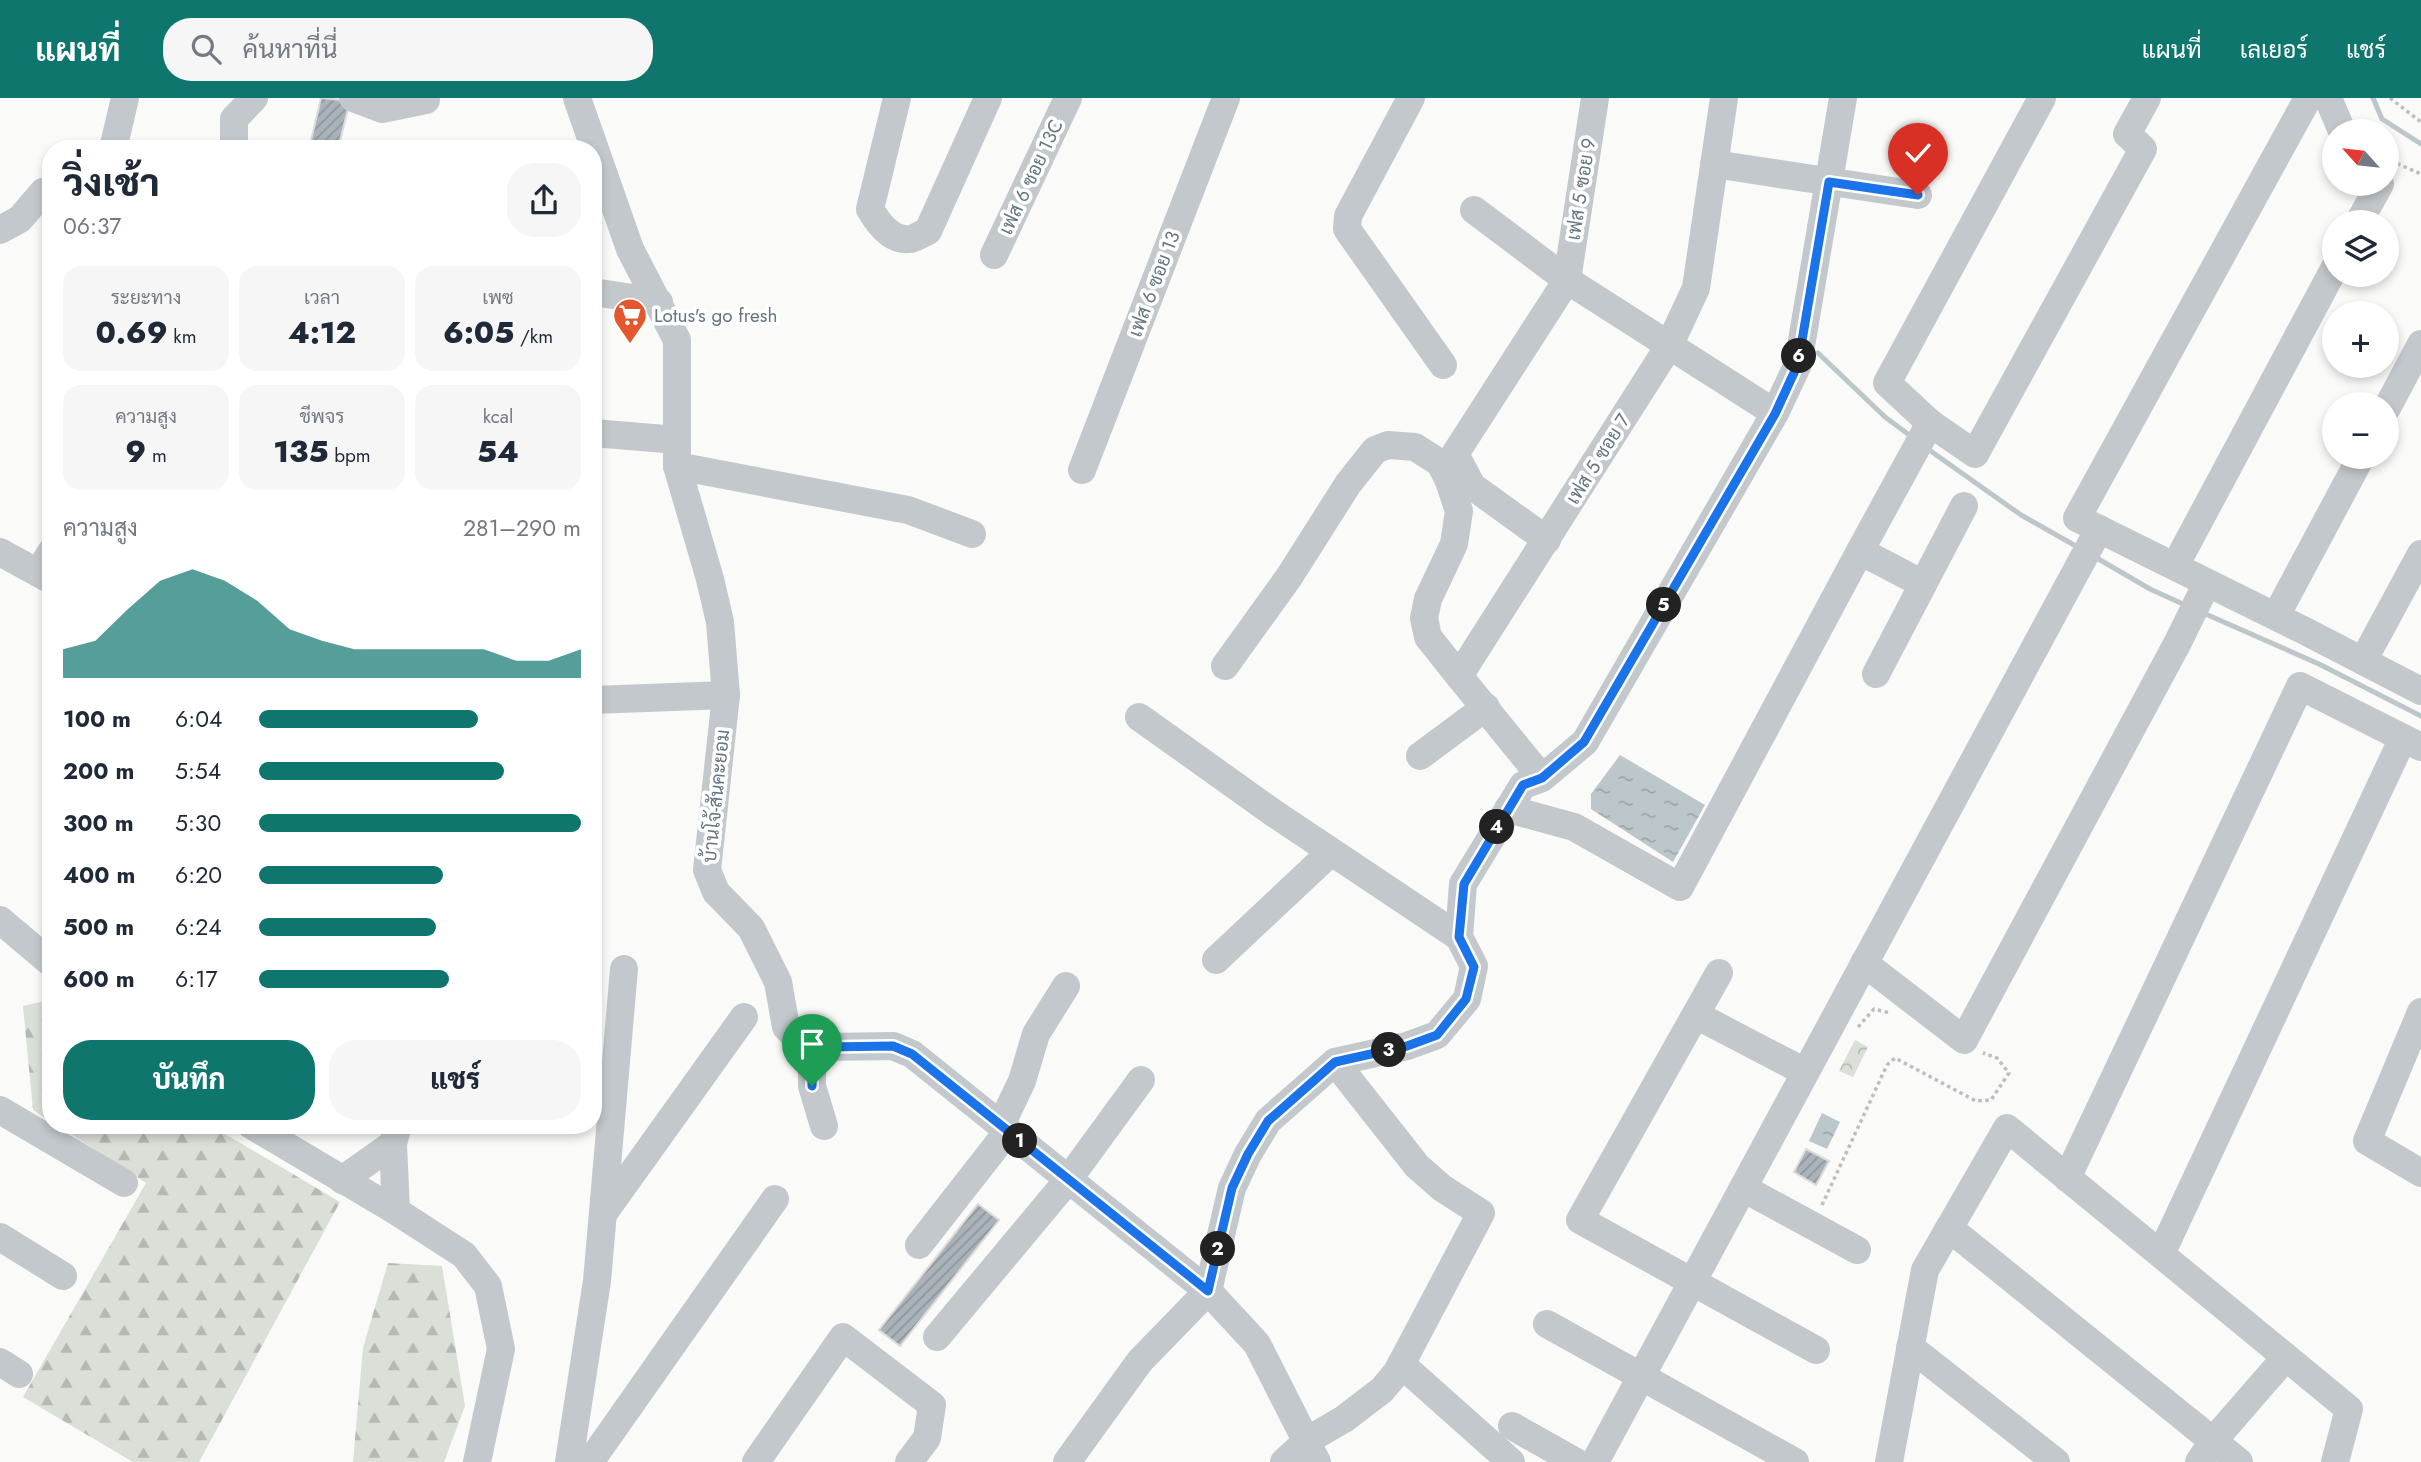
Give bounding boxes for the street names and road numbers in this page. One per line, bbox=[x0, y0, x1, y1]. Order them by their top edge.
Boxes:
street label: เฟส 6 ซอย 13C bbox=[992, 115, 1070, 239]
street label: เฟส 5 ซอย 9 bbox=[1560, 136, 1602, 242]
street label: เฟส 6 ซอย 13 bbox=[1121, 227, 1187, 341]
street label: เฟส 5 ซอย 7 bbox=[1559, 409, 1637, 509]
street label: บ้านโจ้-สันคะยอม bbox=[696, 728, 736, 864]

